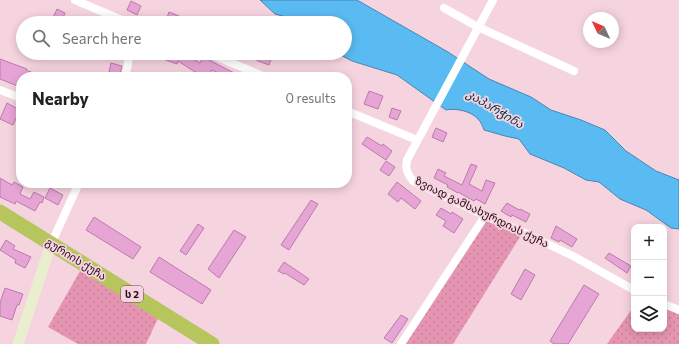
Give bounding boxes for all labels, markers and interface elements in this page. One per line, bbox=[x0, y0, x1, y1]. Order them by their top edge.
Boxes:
north arrow bbox=[583, 12, 619, 48]
search box bbox=[16, 16, 352, 60]
icon: search bbox=[30, 27, 52, 49]
text: Search here bbox=[62, 29, 141, 47]
water label: კაპარჭინა bbox=[464, 86, 527, 132]
text: Nearby bbox=[32, 88, 89, 109]
text: 0 results bbox=[285, 90, 336, 106]
street label: ზვიად გამსახურდიას ქუჩა bbox=[413, 173, 551, 251]
map controls bbox=[631, 224, 667, 332]
button: + bbox=[631, 224, 667, 260]
street label: გურიის ქუჩა bbox=[43, 235, 109, 283]
button: − bbox=[631, 260, 667, 296]
road number: ს 2 bbox=[121, 286, 143, 302]
button: layers bbox=[631, 296, 667, 332]

